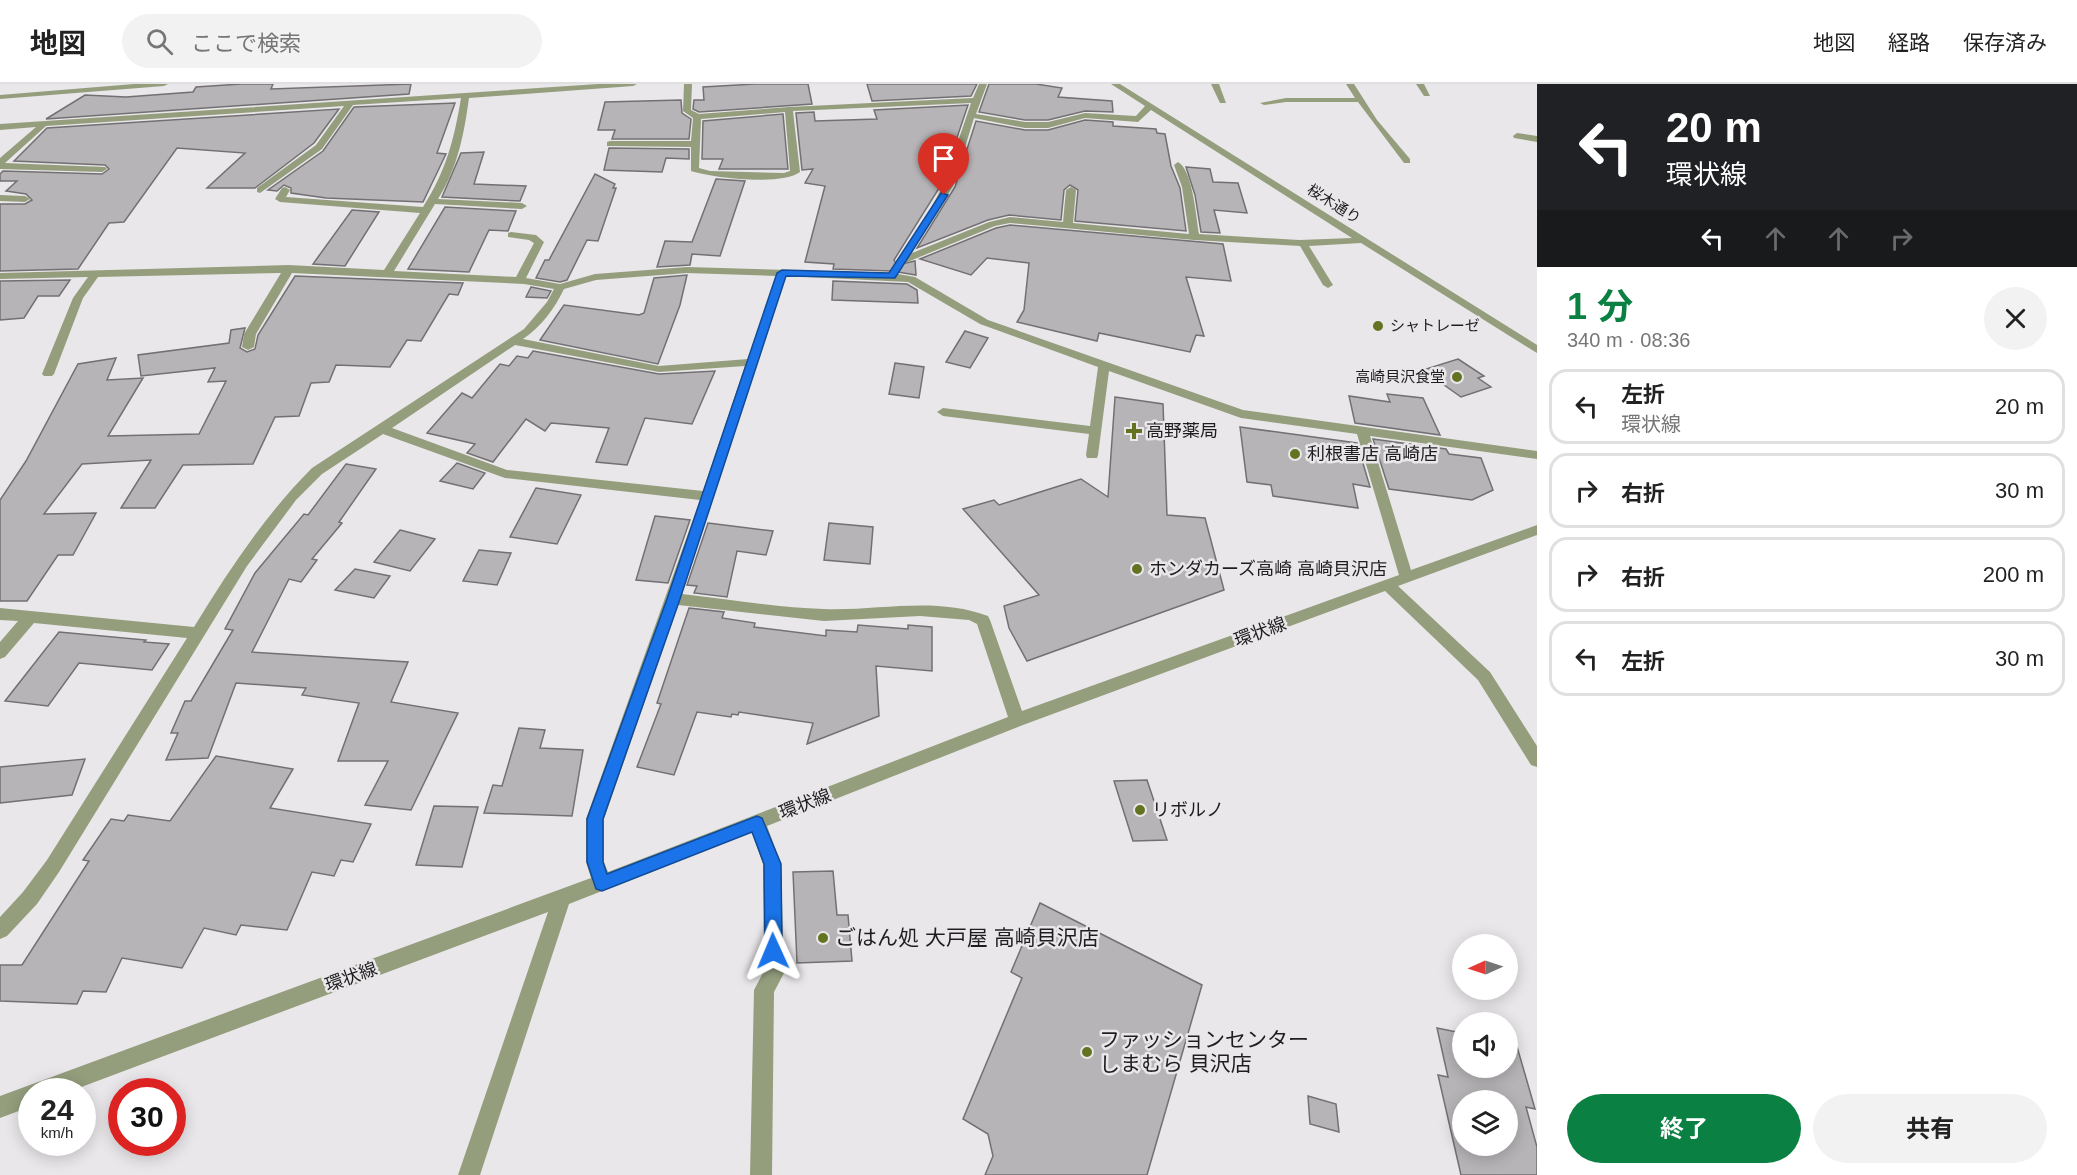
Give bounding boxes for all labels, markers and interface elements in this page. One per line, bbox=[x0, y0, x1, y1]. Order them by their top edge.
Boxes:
search box bbox=[122, 14, 542, 68]
icon: search bbox=[143, 25, 176, 58]
text: 地図 bbox=[30, 28, 86, 59]
text: ここで検索 bbox=[191, 31, 301, 56]
text: 地図 bbox=[1813, 31, 1855, 54]
text: 経路 bbox=[1888, 31, 1930, 54]
text: 保存済み bbox=[1963, 31, 2047, 54]
text: 20 m bbox=[1666, 104, 1762, 151]
icon: left bbox=[1567, 108, 1645, 186]
pin bbox=[918, 133, 969, 195]
icon: arrive bbox=[927, 142, 960, 175]
text: 環状線 bbox=[1666, 160, 1747, 190]
street label: 桜木通り bbox=[1304, 180, 1364, 227]
icon: left bbox=[1696, 222, 1729, 255]
icon: ahead bbox=[1759, 222, 1792, 255]
icon: ahead bbox=[1822, 222, 1855, 255]
icon: right bbox=[1885, 222, 1918, 255]
text: 1 分 bbox=[1567, 286, 1633, 327]
button: close bbox=[1984, 287, 2047, 350]
place label: シャトレーゼ bbox=[1390, 317, 1480, 334]
marker: シャトレーゼ bbox=[1371, 319, 1385, 333]
text: 340 m · 08:36 bbox=[1567, 329, 1690, 351]
place label: 高崎貝沢食堂 bbox=[1355, 368, 1445, 385]
marker: 高崎貝沢食堂 bbox=[1450, 370, 1464, 384]
text: 左折 bbox=[1621, 382, 1665, 407]
icon: left bbox=[1570, 390, 1603, 423]
text: 20 m bbox=[1995, 394, 2044, 419]
text: 環状線 bbox=[1621, 413, 1681, 435]
place label: 高野薬局 bbox=[1146, 421, 1218, 441]
marker: 高野薬局 bbox=[1127, 424, 1141, 438]
place label: 利根書店 高崎店 bbox=[1307, 444, 1438, 464]
marker: 利根書店 高崎店 bbox=[1288, 447, 1302, 461]
icon: right bbox=[1570, 474, 1603, 507]
text: 30 m bbox=[1995, 478, 2044, 503]
text: 右折 bbox=[1621, 481, 1665, 506]
icon: right bbox=[1570, 558, 1603, 591]
place label: ホンダカーズ高崎 高崎貝沢店 bbox=[1149, 559, 1387, 579]
marker: ホンダカーズ高崎 高崎貝沢店 bbox=[1130, 562, 1144, 576]
text: 200 m bbox=[1983, 562, 2044, 587]
text: 右折 bbox=[1621, 565, 1665, 590]
street label: 環状線 bbox=[1231, 613, 1289, 651]
icon: left bbox=[1570, 642, 1603, 675]
text: 30 m bbox=[1995, 646, 2044, 671]
text: 左折 bbox=[1621, 649, 1665, 674]
street label: 環状線 bbox=[776, 785, 834, 823]
place label: リボルノ bbox=[1152, 800, 1224, 820]
marker: リボルノ bbox=[1133, 803, 1147, 817]
position arrow bbox=[741, 919, 805, 983]
place label: ごはん処 大戸屋 高崎貝沢店 bbox=[835, 926, 1099, 949]
marker: ごはん処 大戸屋 高崎貝沢店 bbox=[816, 931, 830, 945]
north arrow bbox=[1452, 934, 1518, 1000]
map controls bbox=[1452, 934, 1518, 1156]
street label: 環状線 bbox=[322, 958, 380, 996]
button: sound bbox=[1452, 1012, 1518, 1078]
place label: ファッションセンター しまむら 貝沢店 bbox=[1099, 1028, 1309, 1075]
marker: ファッションセンター しまむら 貝沢店 bbox=[1080, 1045, 1094, 1059]
speed limit sign: 30 bbox=[108, 1078, 186, 1156]
button: layers bbox=[1452, 1090, 1518, 1156]
text: 24 bbox=[40, 1093, 74, 1126]
button: 終了 bbox=[1567, 1094, 1801, 1163]
button: 共有 bbox=[1813, 1094, 2047, 1163]
text: km/h bbox=[41, 1124, 73, 1141]

